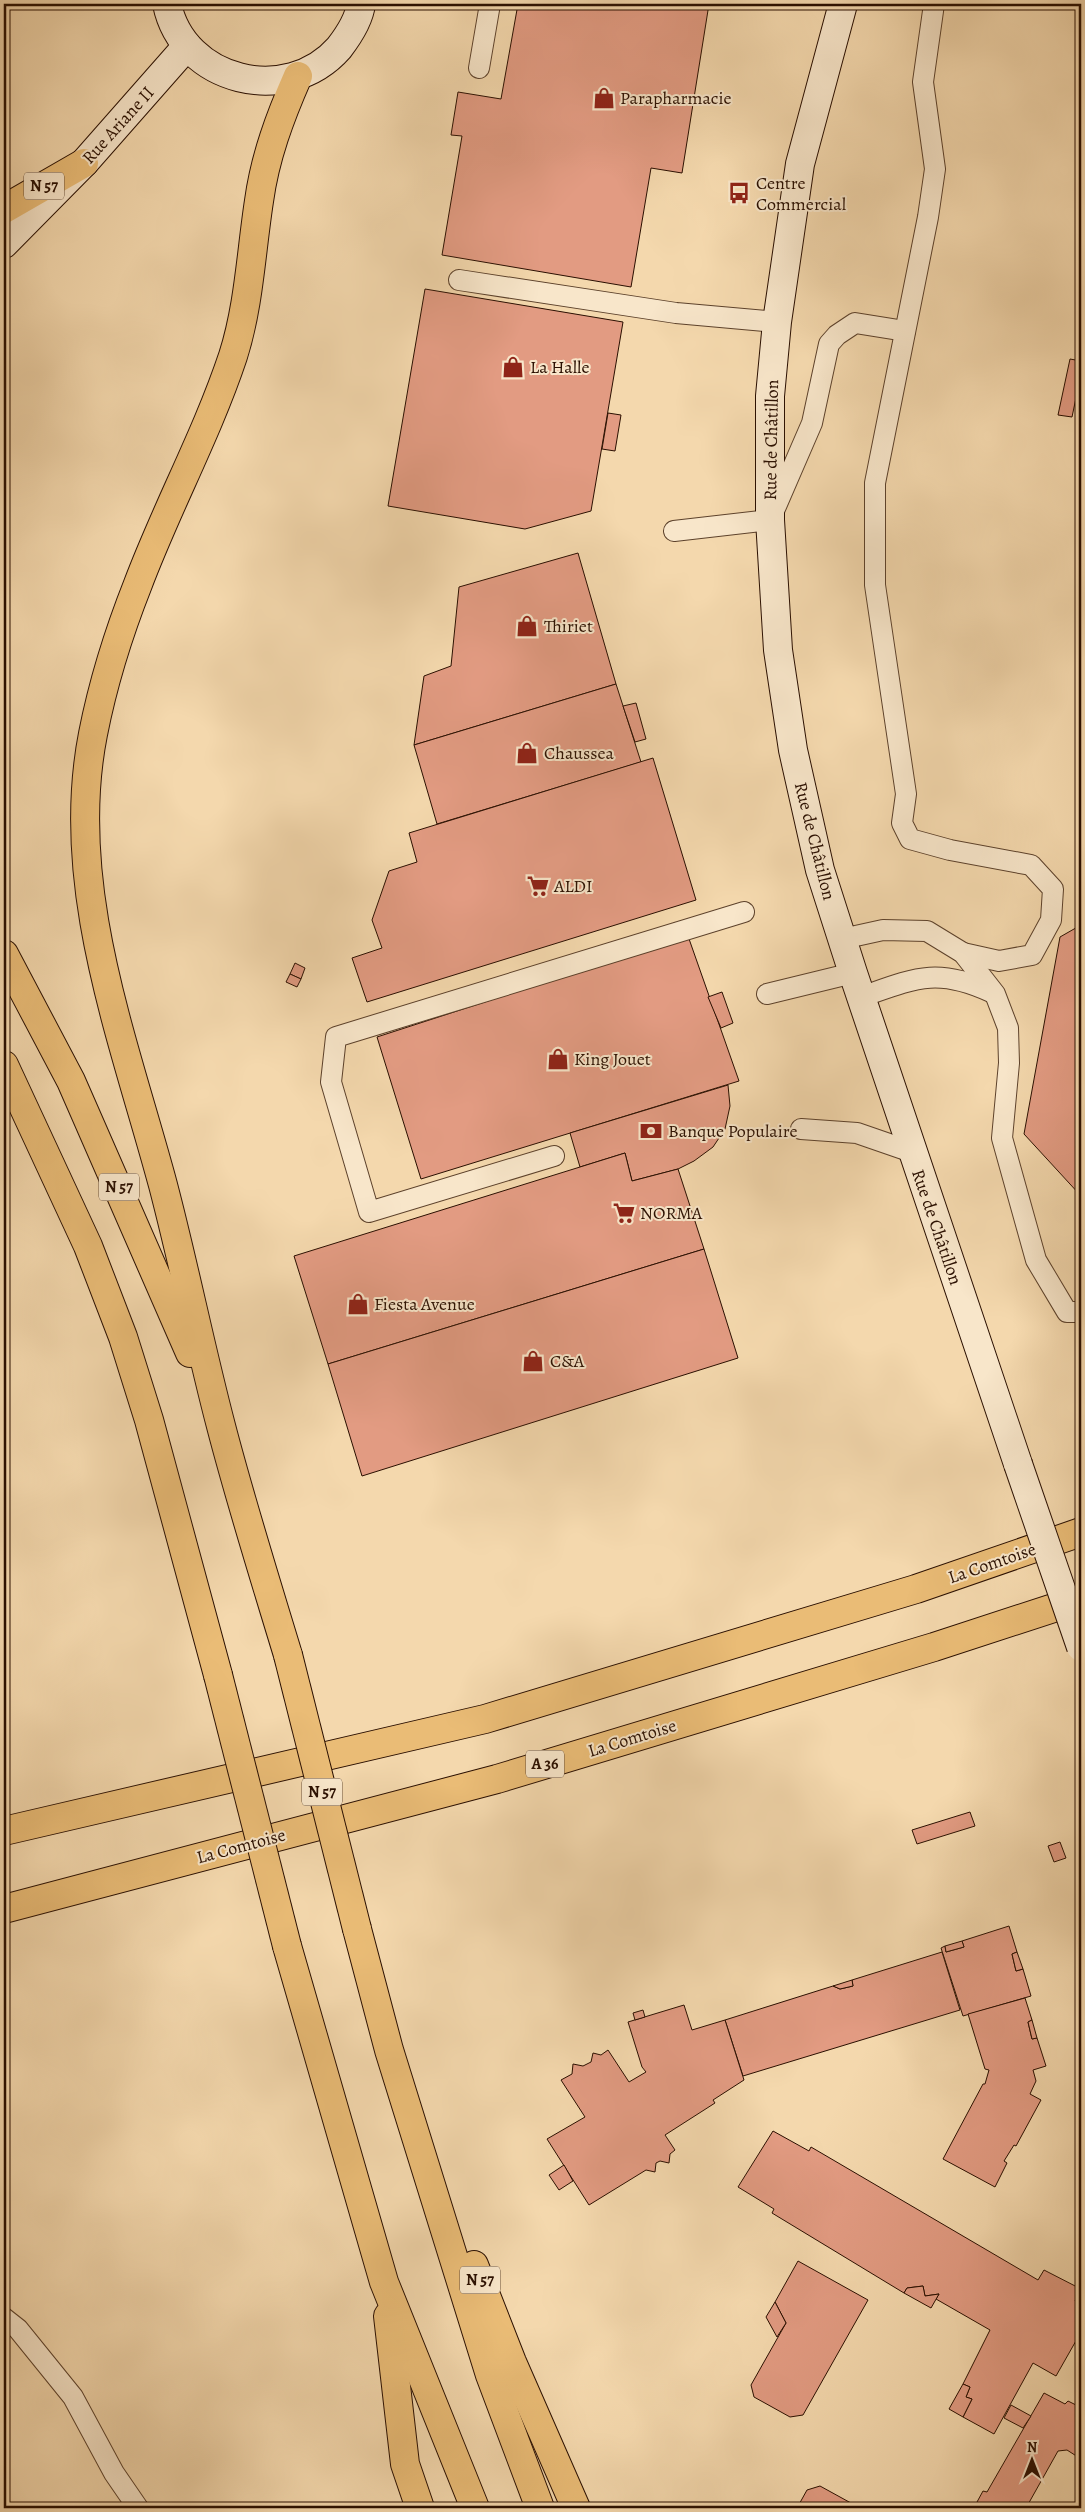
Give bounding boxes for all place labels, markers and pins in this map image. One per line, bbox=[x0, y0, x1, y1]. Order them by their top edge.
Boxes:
shop icon: Parapharmacie bbox=[591, 85, 617, 111]
place label: Parapharmacie bbox=[620, 86, 732, 110]
place label: Centre Commercial bbox=[756, 171, 847, 216]
bus stop icon: Centre Commercial bbox=[726, 180, 752, 206]
shop icon: La Halle bbox=[500, 354, 526, 380]
place label: La Halle bbox=[530, 355, 590, 379]
shop icon: Thiriet bbox=[514, 613, 540, 639]
place label: Thiriet bbox=[544, 614, 593, 638]
shop icon: Chaussea bbox=[514, 740, 540, 766]
place label: Chaussea bbox=[544, 741, 615, 765]
supermarket icon: ALDI bbox=[525, 873, 551, 899]
place label: ALDI bbox=[553, 874, 592, 898]
shop icon: King Jouet bbox=[545, 1046, 571, 1072]
place label: King Jouet bbox=[574, 1047, 651, 1071]
bank icon: Banque Populaire bbox=[638, 1118, 664, 1144]
place label: Banque Populaire bbox=[668, 1119, 798, 1143]
supermarket icon: NORMA bbox=[611, 1200, 637, 1226]
place label: NORMA bbox=[640, 1201, 703, 1225]
shop icon: Fiesta Avenue bbox=[345, 1291, 371, 1317]
place label: Fiesta Avenue bbox=[374, 1292, 475, 1316]
shop icon: C&A bbox=[520, 1348, 546, 1374]
place label: C&A bbox=[550, 1349, 585, 1373]

